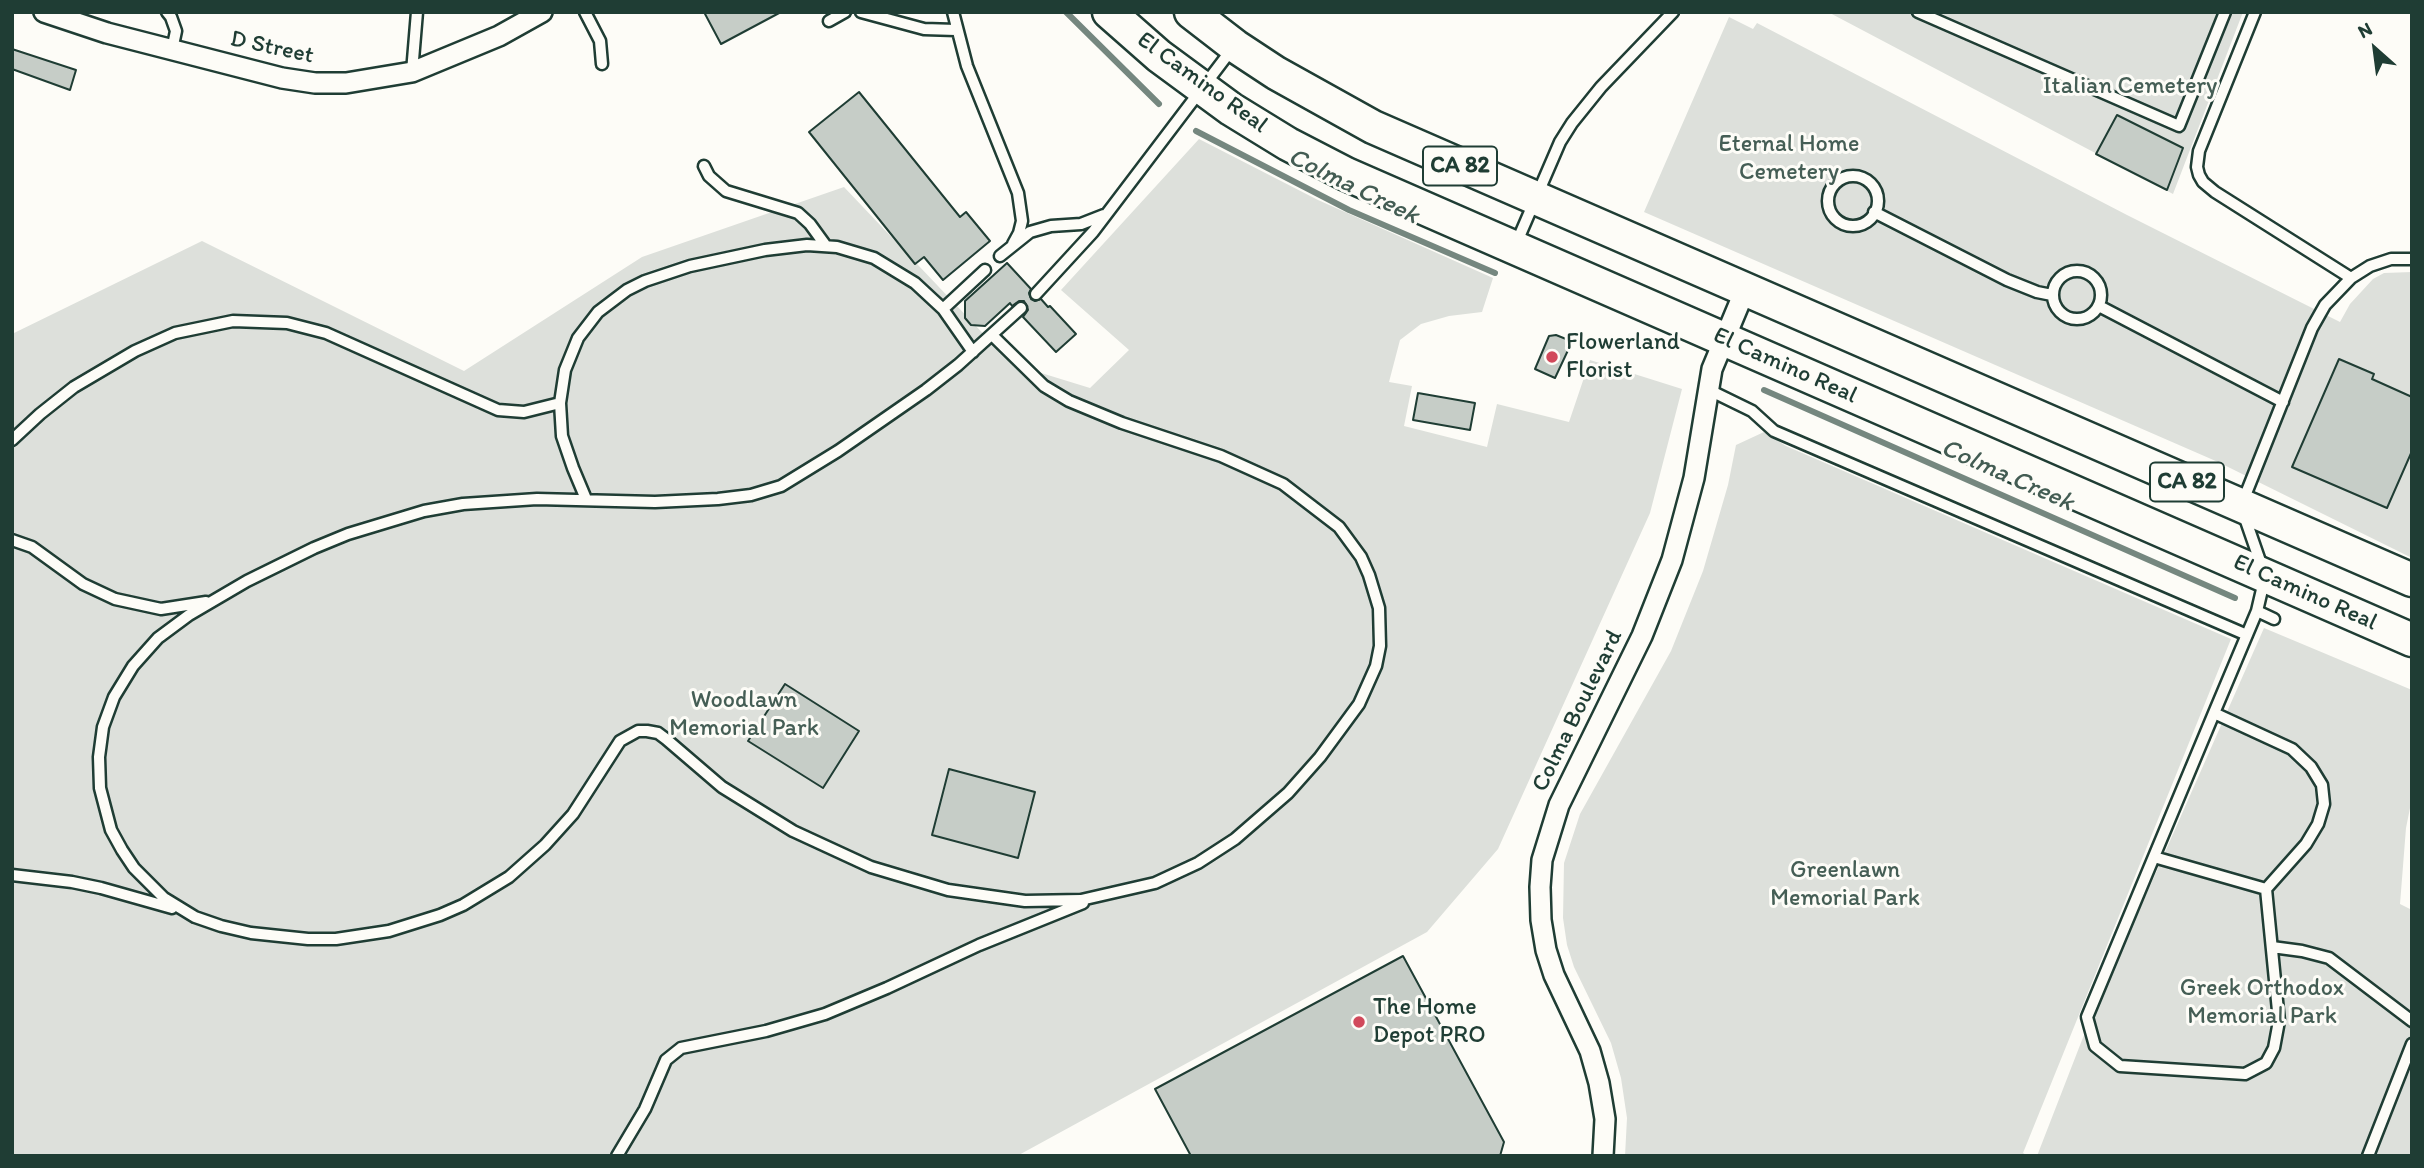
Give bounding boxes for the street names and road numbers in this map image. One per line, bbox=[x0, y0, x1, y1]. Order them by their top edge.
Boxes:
street label: D Street bbox=[228, 25, 316, 71]
street label: El Camino Real bbox=[1131, 26, 1273, 140]
road number: CA 82 bbox=[1423, 146, 1497, 186]
street label: El Camino Real bbox=[1709, 321, 1861, 411]
road number: CA 82 bbox=[2150, 462, 2224, 502]
street label: El Camino Real bbox=[2229, 548, 2381, 638]
street label: Colma Boulevard bbox=[1526, 625, 1630, 797]

